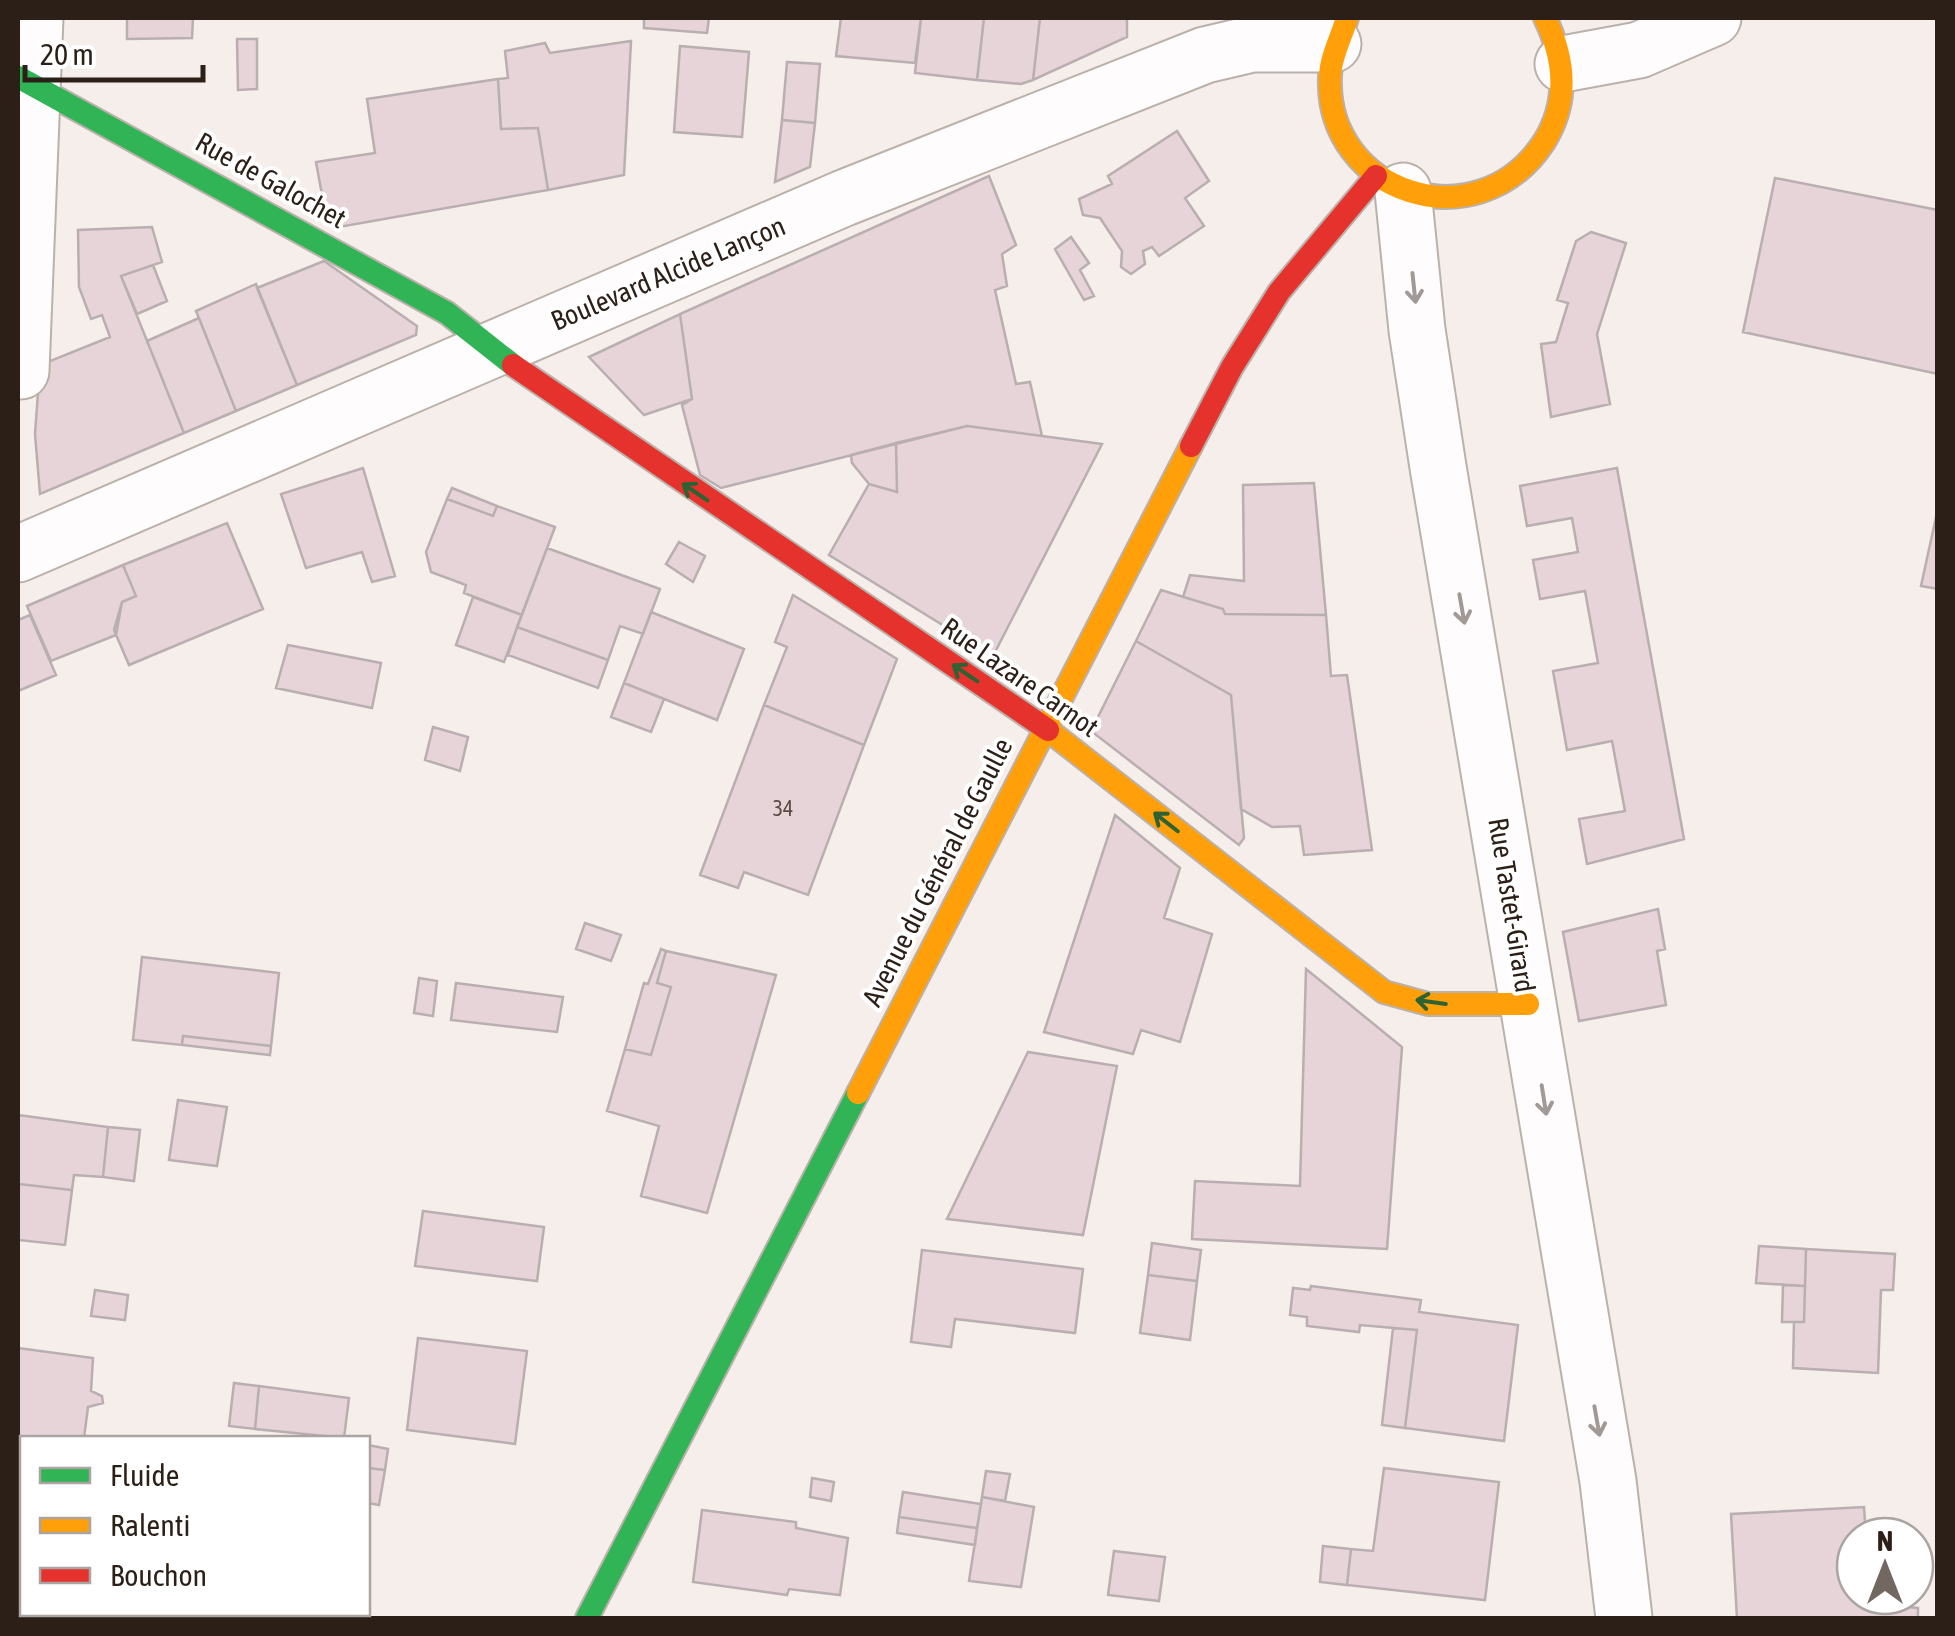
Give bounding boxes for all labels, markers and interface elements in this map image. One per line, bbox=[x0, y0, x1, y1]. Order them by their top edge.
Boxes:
scale bar bbox=[25, 20, 202, 82]
text: 20 m bbox=[40, 37, 94, 71]
street label: Rue de Galochet bbox=[190, 126, 352, 234]
street label: Boulevard Alcide Lançon bbox=[546, 209, 790, 337]
one-way arrow bbox=[1404, 271, 1423, 303]
one-way arrow bbox=[681, 481, 709, 502]
one-way arrow bbox=[1453, 592, 1472, 625]
street label: Rue Lazare Carnot bbox=[935, 611, 1105, 743]
one-way arrow bbox=[951, 662, 979, 683]
street label: Avenue du Général de Gaulle bbox=[855, 733, 1019, 1011]
house number: 34 bbox=[773, 795, 793, 821]
one-way arrow bbox=[1153, 811, 1179, 833]
street label: Rue Tastet-Girard bbox=[1482, 815, 1542, 995]
one-way arrow bbox=[1415, 993, 1448, 1011]
one-way arrow bbox=[1535, 1083, 1554, 1116]
one-way arrow bbox=[1588, 1404, 1607, 1436]
legend bbox=[20, 1436, 370, 1616]
text: Fluide bbox=[110, 1458, 179, 1492]
text: Ralenti bbox=[110, 1508, 190, 1542]
north arrow bbox=[1835, 1516, 1935, 1616]
text: N bbox=[1877, 1525, 1893, 1557]
text: Bouchon bbox=[110, 1558, 207, 1592]

